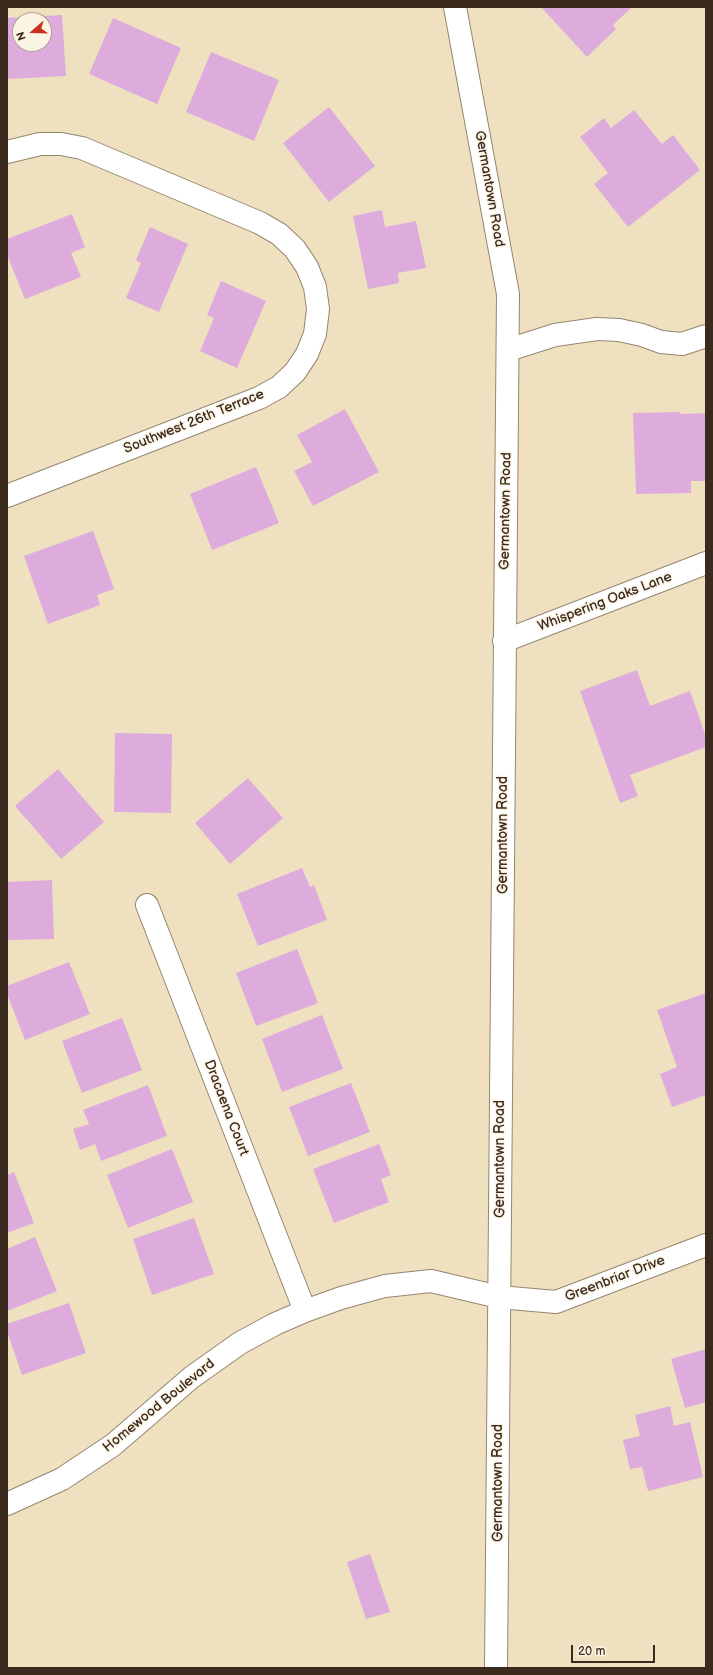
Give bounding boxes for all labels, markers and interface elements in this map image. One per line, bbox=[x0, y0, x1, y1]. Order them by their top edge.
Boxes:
north arrow bbox=[12, 12, 52, 52]
text: N bbox=[14, 30, 29, 42]
street label: Germantown Road bbox=[470, 129, 508, 249]
street label: Southwest 26th Terrace bbox=[121, 386, 267, 458]
street label: Germantown Road bbox=[497, 452, 515, 570]
street label: Whispering Oaks Lane bbox=[536, 569, 674, 635]
street label: Germantown Road bbox=[495, 776, 511, 894]
street label: Dracaena Court bbox=[200, 1058, 252, 1158]
street label: Germantown Road bbox=[492, 1100, 508, 1218]
street label: Greenbriar Drive bbox=[563, 1252, 667, 1306]
street label: Homewood Boulevard bbox=[100, 1356, 218, 1456]
street label: Germantown Road bbox=[490, 1424, 506, 1542]
scale bar bbox=[573, 1637, 657, 1663]
text: 20 m bbox=[578, 1644, 605, 1659]

